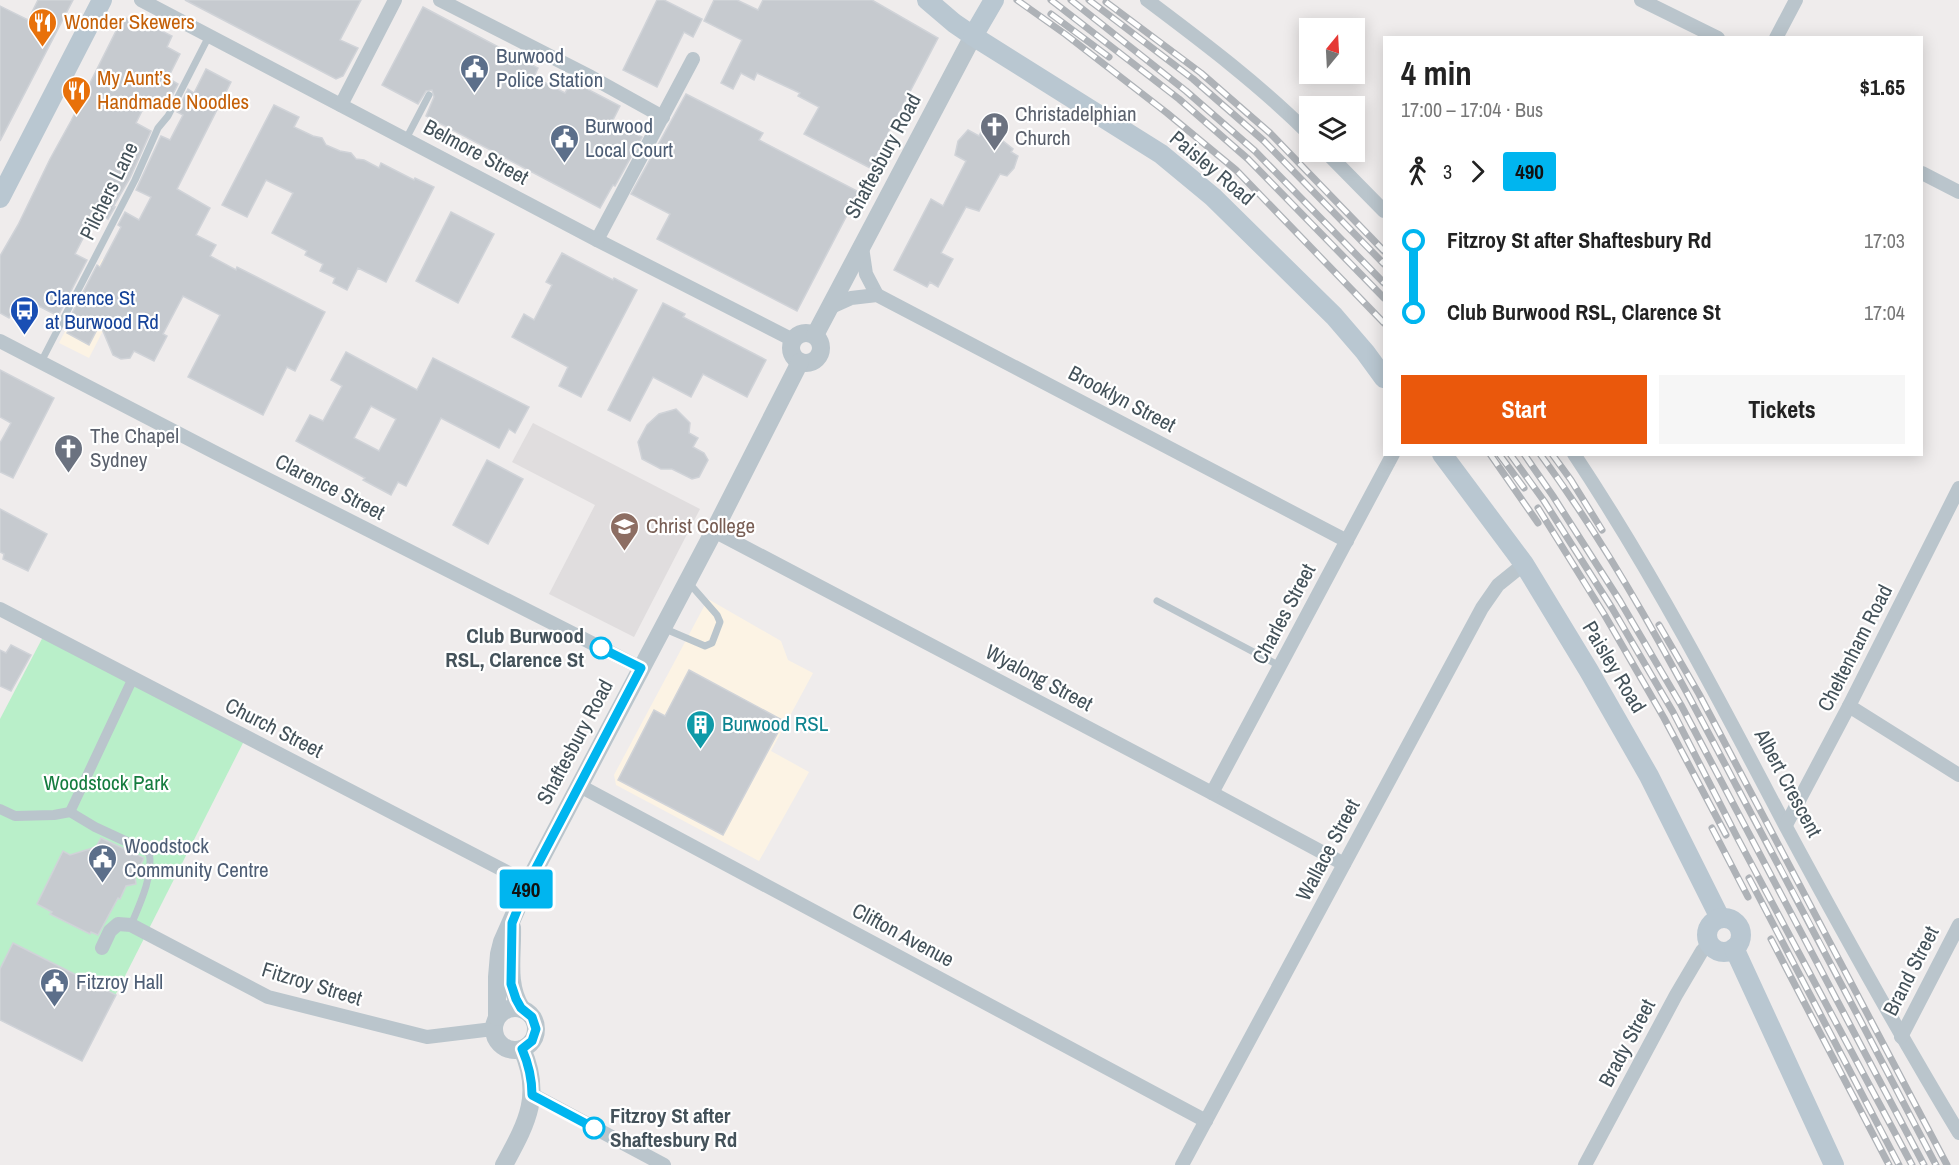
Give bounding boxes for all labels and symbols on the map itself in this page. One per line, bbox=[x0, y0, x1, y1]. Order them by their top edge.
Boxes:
restaurant icon: Wonder Skewers bbox=[27, 6, 59, 48]
place label: Wonder Skewers bbox=[64, 7, 195, 36]
north arrow bbox=[1299, 18, 1365, 84]
place label: Burwood Police Station bbox=[496, 41, 603, 94]
public building icon: Burwood Police Station bbox=[459, 52, 491, 94]
place label: My Aunt’s Handmade Noodles bbox=[97, 63, 249, 116]
restaurant icon: My Aunt’s Handmade Noodles bbox=[60, 74, 92, 116]
street label: Shaftesbury Road bbox=[837, 88, 928, 223]
place label: Christadelphian Church bbox=[1015, 99, 1137, 152]
church icon: Christadelphian Church bbox=[978, 110, 1010, 152]
place label: Burwood Local Court bbox=[585, 111, 673, 164]
street label: Belmore Street bbox=[419, 112, 534, 191]
public building icon: Burwood Local Court bbox=[548, 122, 580, 164]
street label: Paisley Road bbox=[1164, 124, 1261, 212]
street label: Pilchers Lane bbox=[72, 137, 145, 244]
place label: Clarence St at Burwood Rd bbox=[45, 283, 159, 336]
bus stop icon: Clarence St at Burwood Rd bbox=[8, 294, 40, 336]
street label: Brooklyn Street bbox=[1063, 358, 1181, 439]
place label: The Chapel Sydney bbox=[90, 421, 179, 474]
church icon: The Chapel Sydney bbox=[53, 432, 85, 474]
street label: Clarence Street bbox=[270, 446, 390, 527]
school or university icon: Christ College bbox=[609, 510, 641, 552]
place label: Christ College bbox=[646, 511, 755, 540]
street label: Charles Street bbox=[1245, 558, 1322, 669]
street label: Cheltenham Road bbox=[1810, 579, 1899, 716]
street label: Paisley Road bbox=[1576, 615, 1653, 718]
place label: Club Burwood RSL, Clarence St bbox=[445, 621, 584, 674]
marker: Club Burwood RSL, Clarence St bbox=[590, 637, 612, 659]
street label: Wyalong Street bbox=[981, 637, 1098, 718]
street label: Shaftesbury Road bbox=[529, 674, 620, 809]
street label: Church Street bbox=[220, 691, 328, 765]
building icon: Burwood RSL bbox=[685, 708, 717, 750]
place label: Burwood RSL bbox=[722, 709, 829, 738]
street label: Albert Crescent bbox=[1747, 723, 1829, 842]
park label: Woodstock Park bbox=[43, 768, 169, 797]
street label: Wallace Street bbox=[1289, 794, 1367, 906]
place label: Woodstock Community Centre bbox=[124, 831, 269, 884]
public building icon: Woodstock Community Centre bbox=[87, 842, 119, 884]
line badge: 490 bbox=[492, 870, 560, 908]
street label: Clifton Avenue bbox=[847, 896, 959, 974]
street label: Brand Street bbox=[1876, 921, 1946, 1020]
street label: Fitzroy Street bbox=[258, 955, 366, 1013]
public building icon: Fitzroy Hall bbox=[39, 966, 71, 1008]
place label: Fitzroy Hall bbox=[76, 967, 163, 996]
street label: Brady Street bbox=[1591, 994, 1662, 1092]
place label: Fitzroy St after Shaftesbury Rd bbox=[610, 1101, 737, 1154]
marker: Fitzroy St after Shaftesbury Rd bbox=[583, 1117, 605, 1139]

